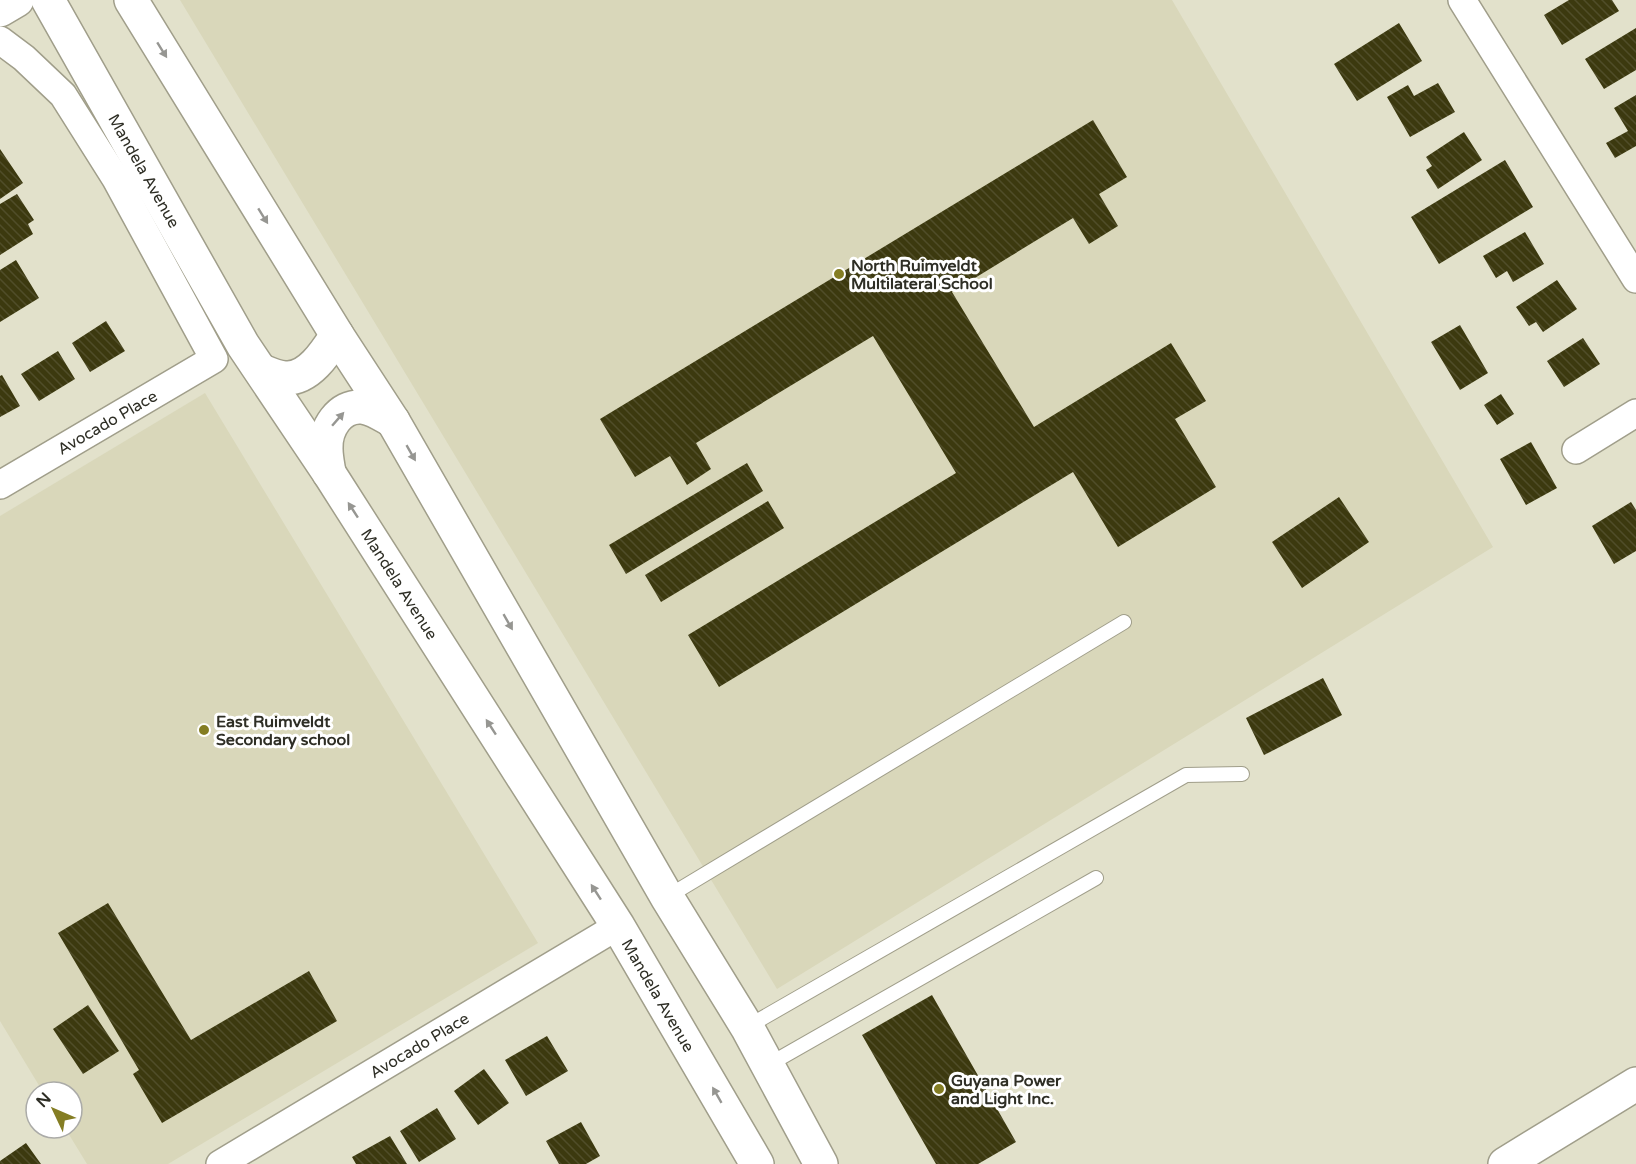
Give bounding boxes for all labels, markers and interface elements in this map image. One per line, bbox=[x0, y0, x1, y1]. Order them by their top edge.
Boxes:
one-way arrow bbox=[156, 42, 167, 58]
street label: Mandela Avenue bbox=[103, 111, 184, 232]
one-way arrow bbox=[258, 208, 269, 224]
place label: North Ruimveldt Multilateral School bbox=[851, 256, 993, 294]
marker: North Ruimveldt Multilateral School bbox=[832, 267, 846, 281]
street label: Avocado Place bbox=[54, 386, 161, 460]
one-way arrow bbox=[331, 412, 344, 427]
one-way arrow bbox=[406, 445, 416, 462]
one-way arrow bbox=[347, 502, 358, 518]
street label: Mandela Avenue bbox=[356, 525, 442, 644]
one-way arrow bbox=[503, 614, 514, 630]
place label: East Ruimveldt Secondary school bbox=[216, 712, 350, 750]
one-way arrow bbox=[486, 719, 497, 735]
marker: East Ruimveldt Secondary school bbox=[197, 723, 211, 737]
one-way arrow bbox=[591, 883, 602, 900]
street label: Mandela Avenue bbox=[617, 935, 698, 1056]
street label: Avocado Place bbox=[366, 1008, 473, 1083]
place label: Guyana Power and Light Inc. bbox=[951, 1071, 1062, 1109]
north arrow bbox=[24, 1080, 84, 1140]
marker: Guyana Power and Light Inc. bbox=[932, 1082, 946, 1096]
one-way arrow bbox=[712, 1087, 723, 1103]
text: N bbox=[32, 1089, 56, 1112]

